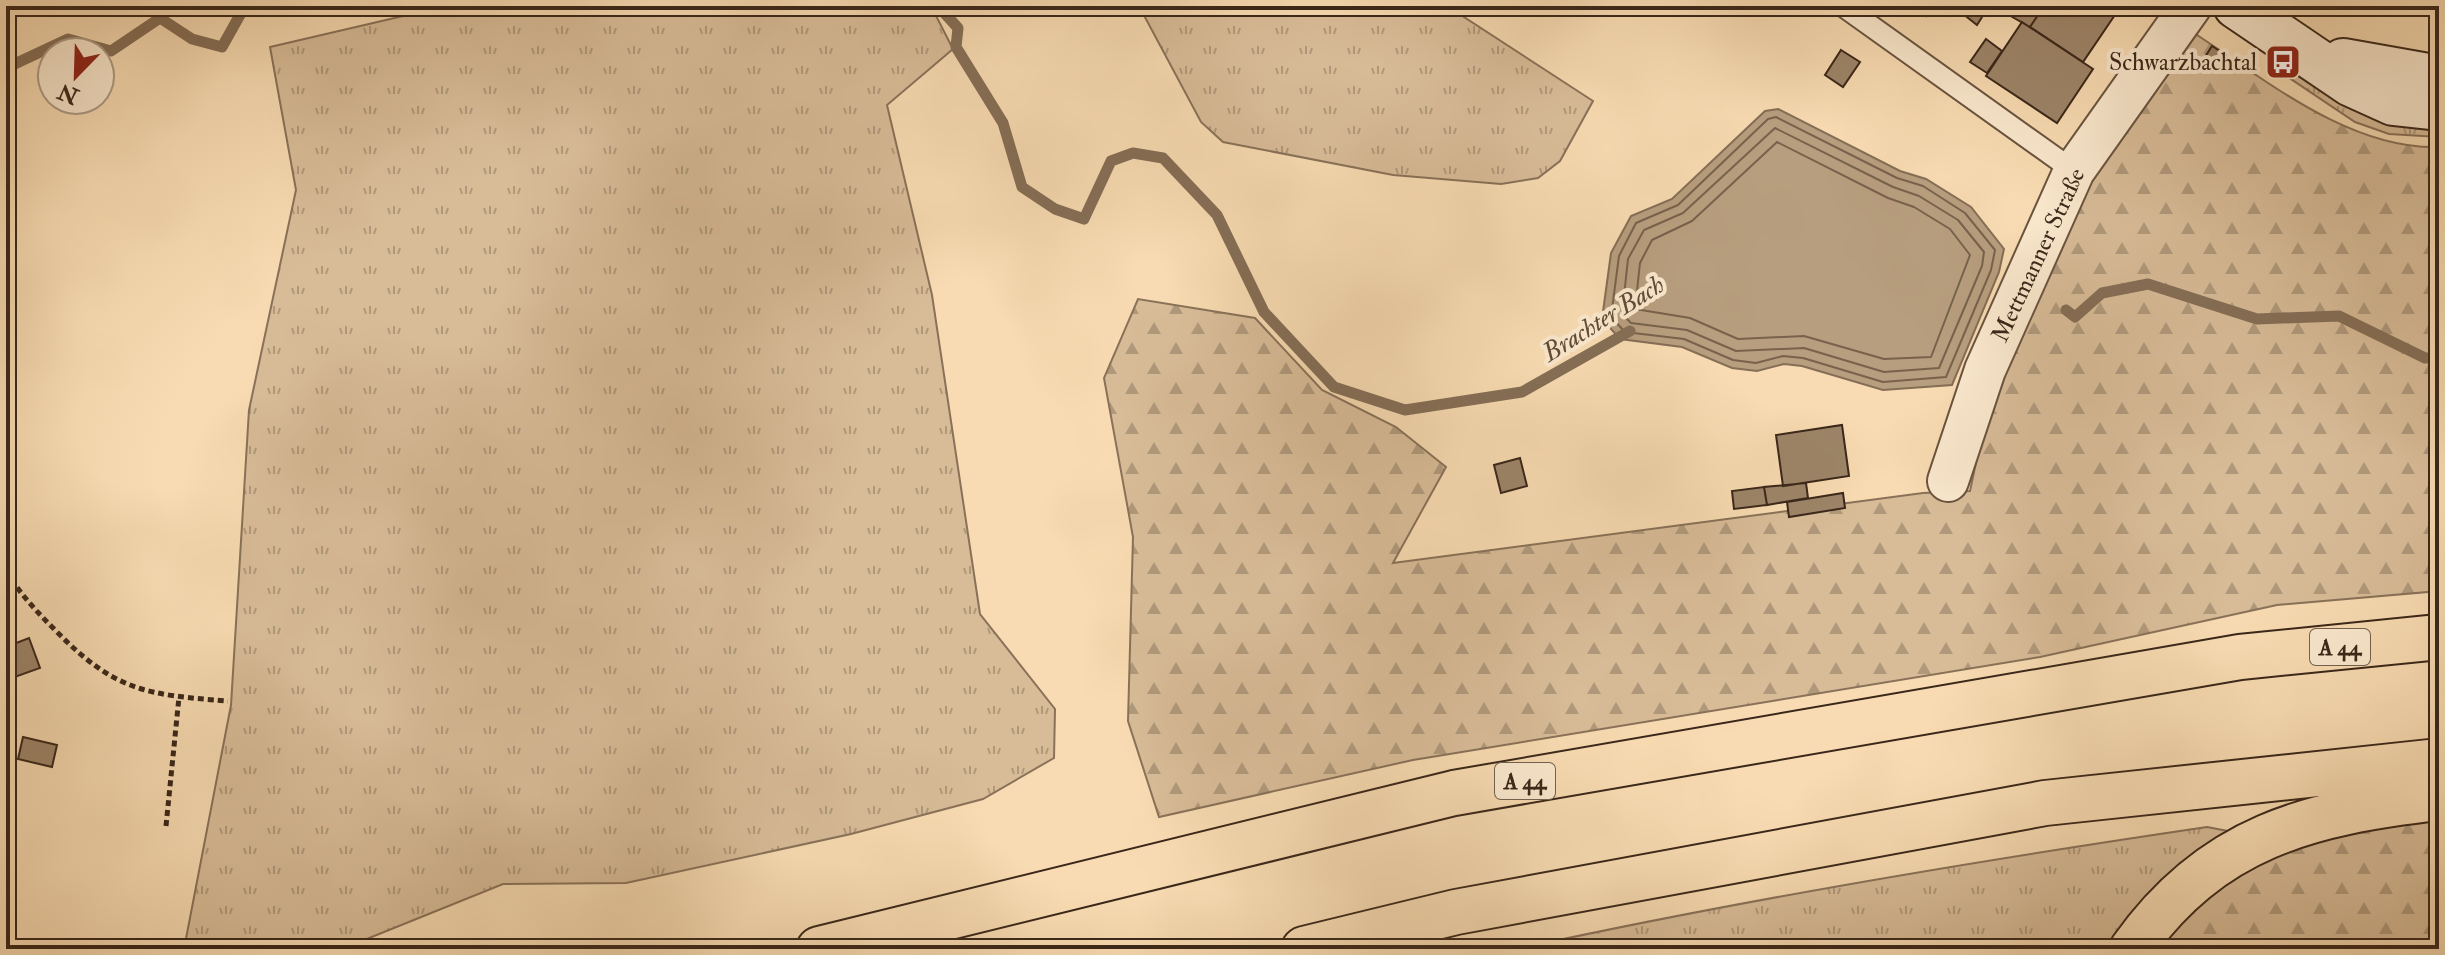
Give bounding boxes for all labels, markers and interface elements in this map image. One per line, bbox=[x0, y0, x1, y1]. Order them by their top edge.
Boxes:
north arrow bbox=[36, 36, 116, 116]
bus stop icon: Schwarzbachtal bbox=[2264, 43, 2302, 81]
place label: Schwarzbachtal bbox=[2109, 47, 2257, 78]
text: N bbox=[54, 77, 84, 111]
street label: Mettmanner Straße bbox=[1985, 163, 2092, 347]
water label: Brachter Bach bbox=[1535, 269, 1671, 370]
road number: A 44 bbox=[2310, 629, 2370, 665]
road number: A 44 bbox=[1495, 763, 1555, 799]

